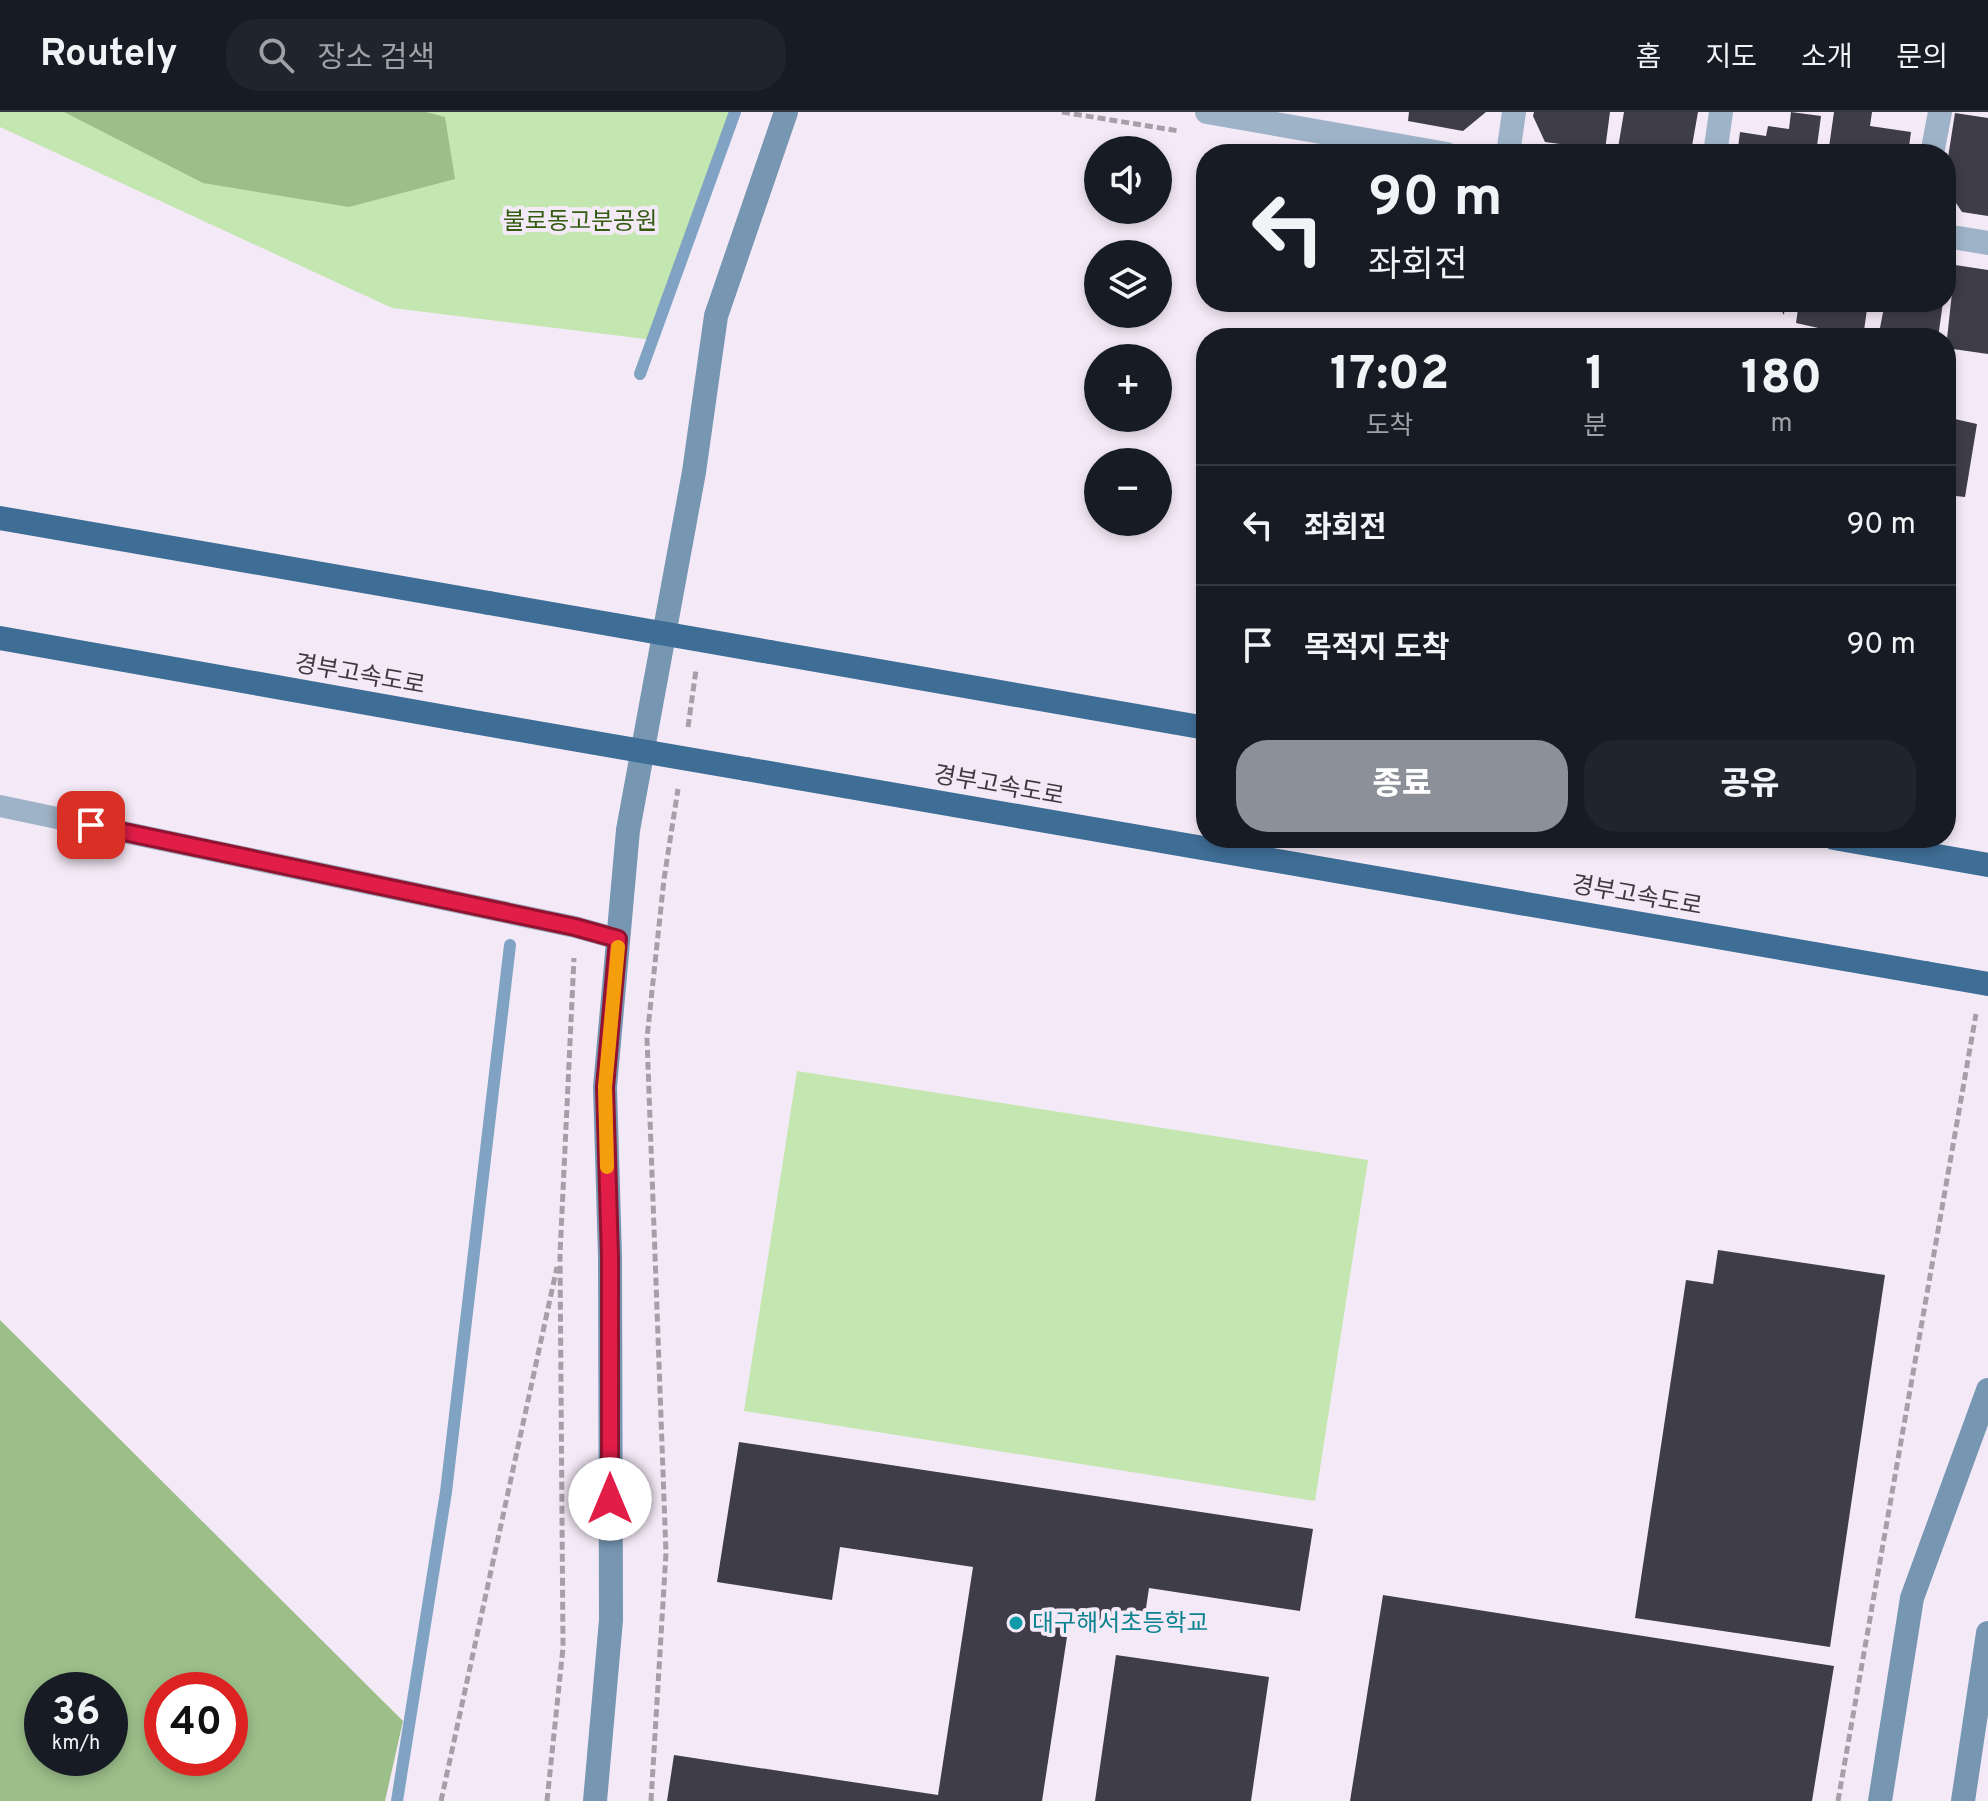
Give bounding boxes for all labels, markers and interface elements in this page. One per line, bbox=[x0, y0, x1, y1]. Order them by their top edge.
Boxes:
search box bbox=[226, 19, 786, 91]
text: Routely bbox=[40, 31, 178, 80]
icon: search bbox=[254, 33, 298, 77]
text: 장소 검색 bbox=[318, 41, 435, 78]
text: 홈 bbox=[1636, 41, 1661, 77]
text: 지도 bbox=[1705, 41, 1757, 77]
text: 소개 bbox=[1801, 41, 1852, 77]
text: 문의 bbox=[1896, 41, 1948, 77]
map controls bbox=[1084, 136, 1172, 536]
button: sound bbox=[1084, 136, 1172, 224]
text: 90 m bbox=[1368, 165, 1503, 235]
icon: left bbox=[1236, 176, 1340, 280]
park label: 불로동고분공원 bbox=[503, 208, 657, 238]
button: layers bbox=[1084, 240, 1172, 328]
text: 좌회전 bbox=[1368, 244, 1467, 290]
button: + bbox=[1084, 344, 1172, 432]
text: 17:02 bbox=[1330, 346, 1449, 406]
text: 1 bbox=[1585, 346, 1605, 406]
text: 180 bbox=[1741, 350, 1822, 410]
text: m bbox=[1771, 408, 1793, 441]
text: 도착 bbox=[1366, 411, 1414, 444]
text: 분 bbox=[1583, 411, 1607, 444]
button: − bbox=[1084, 448, 1172, 536]
icon: left bbox=[1236, 503, 1280, 547]
text: 90 m bbox=[1847, 507, 1916, 544]
text: 좌회전 bbox=[1304, 511, 1387, 548]
icon: arrive bbox=[1236, 623, 1280, 667]
text: 90 m bbox=[1847, 627, 1916, 664]
text: 목적지 도착 bbox=[1304, 631, 1450, 668]
street label: 경부고속도로 bbox=[292, 650, 427, 702]
button: 종료 bbox=[1236, 740, 1568, 832]
button: 공유 bbox=[1584, 740, 1916, 832]
street label: 경부고속도로 bbox=[931, 761, 1066, 813]
pin bbox=[57, 791, 125, 859]
icon: arrive bbox=[69, 803, 113, 847]
street label: 경부고속도로 bbox=[1569, 871, 1704, 923]
position arrow bbox=[568, 1457, 652, 1541]
place label: 대구해서초등학교 bbox=[1032, 1610, 1209, 1640]
marker: 대구해서초등학교 bbox=[1007, 1614, 1025, 1632]
speed limit sign: 40 bbox=[144, 1672, 248, 1776]
text: 36 bbox=[52, 1689, 100, 1739]
text: km/h bbox=[52, 1731, 100, 1757]

